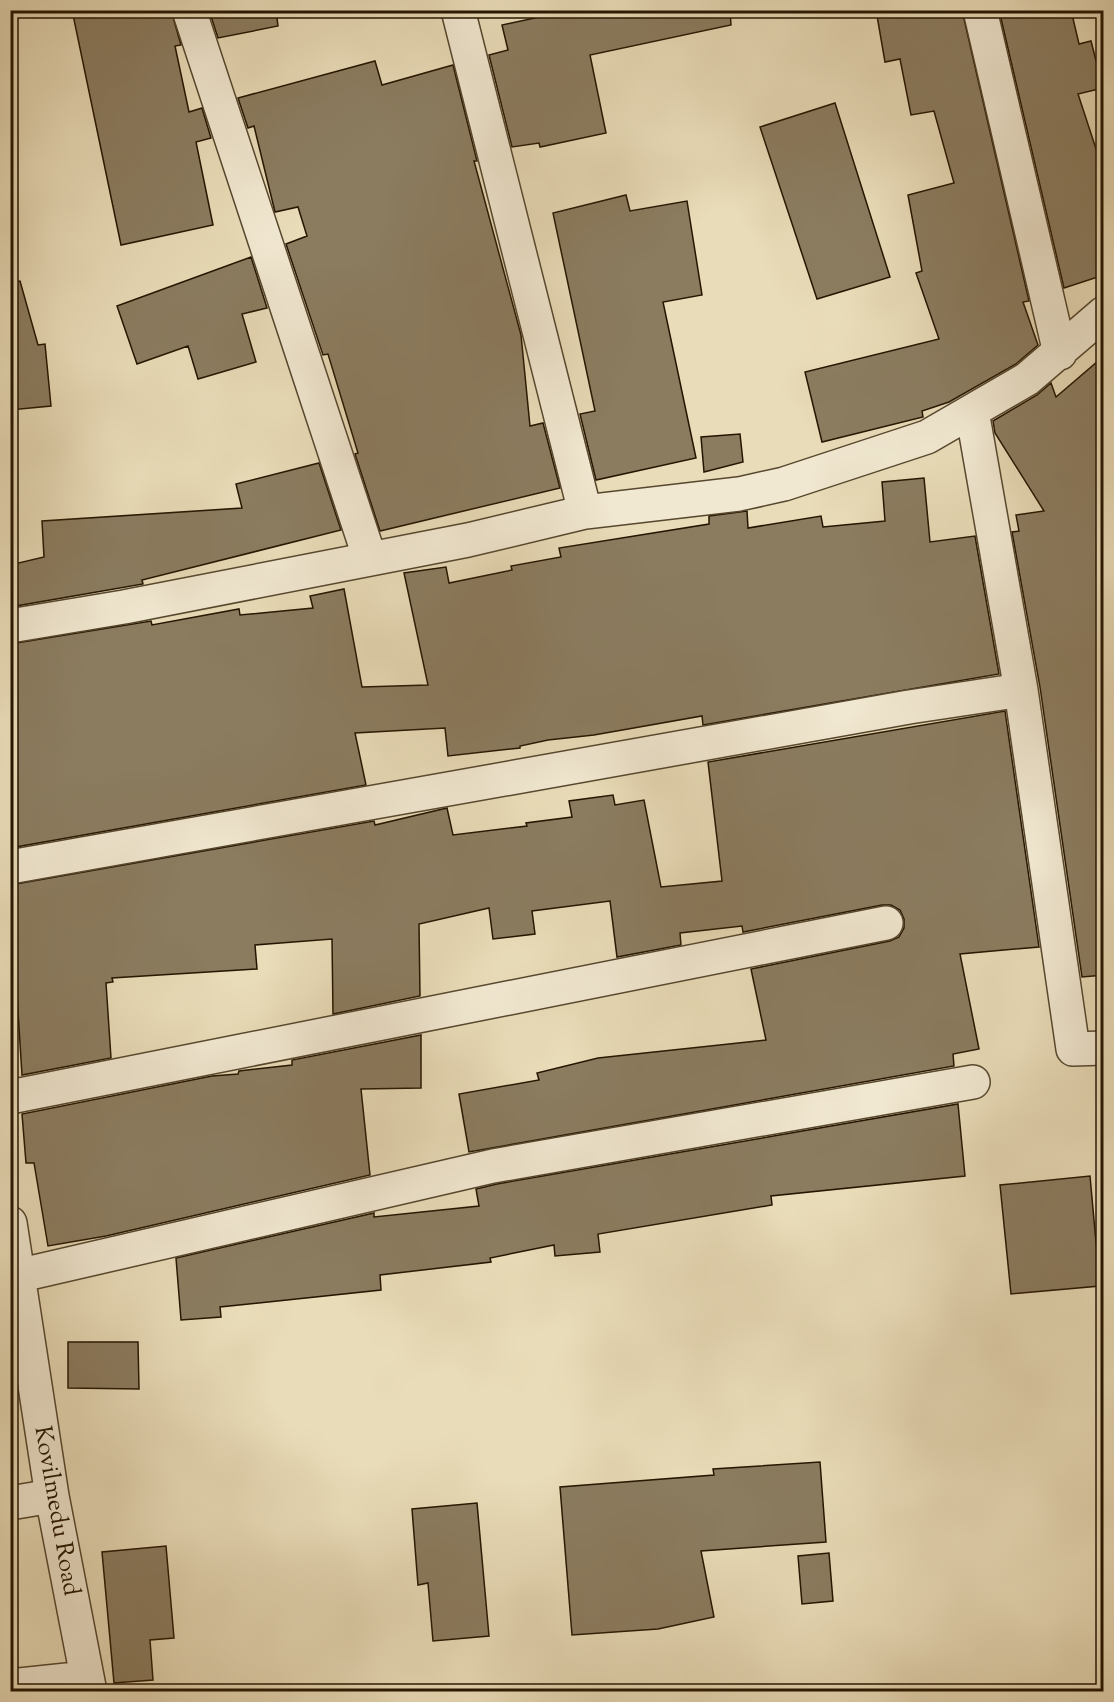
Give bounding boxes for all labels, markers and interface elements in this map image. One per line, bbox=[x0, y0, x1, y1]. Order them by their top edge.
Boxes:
street label: Kovilmedu Road bbox=[24, 1423, 88, 1599]

